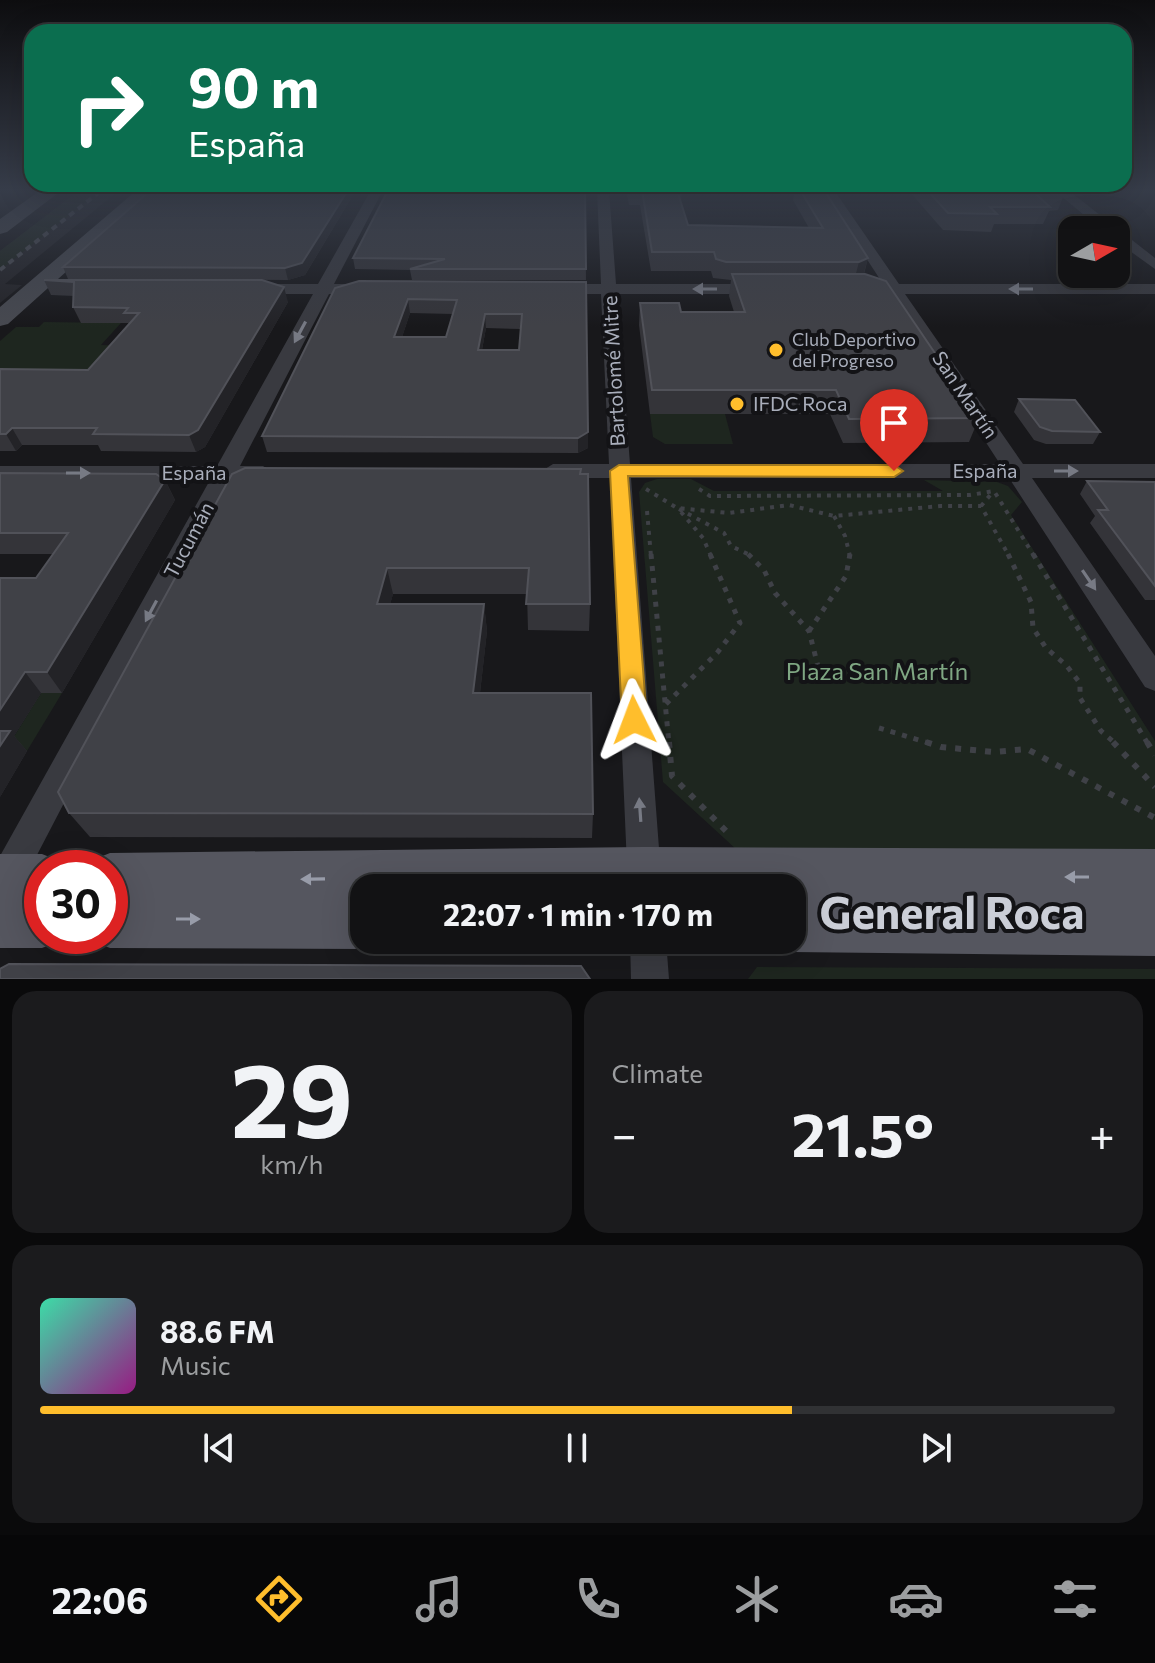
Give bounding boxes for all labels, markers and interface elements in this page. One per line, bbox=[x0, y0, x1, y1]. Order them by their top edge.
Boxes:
text: 90 m bbox=[188, 51, 319, 120]
icon: right bbox=[56, 56, 160, 160]
text: España bbox=[188, 120, 305, 164]
north arrow bbox=[1058, 216, 1130, 288]
map controls bbox=[1058, 216, 1130, 288]
one-way arrow bbox=[692, 283, 717, 295]
one-way arrow bbox=[1008, 283, 1033, 295]
street label: Bartolomé Mitre bbox=[597, 295, 629, 447]
one-way arrow bbox=[293, 321, 307, 344]
place label: Club Deportivo del Progreso bbox=[792, 328, 916, 371]
marker: Club Deportivo del Progreso bbox=[767, 341, 785, 359]
street label: San Martín bbox=[928, 346, 1004, 442]
pin bbox=[860, 389, 928, 471]
place label: IFDC Roca bbox=[753, 391, 847, 415]
marker: IFDC Roca bbox=[728, 395, 746, 413]
icon: arrive bbox=[872, 401, 916, 445]
street label: España bbox=[952, 458, 1018, 482]
street label: España bbox=[161, 460, 227, 484]
one-way arrow bbox=[1054, 465, 1079, 477]
one-way arrow bbox=[66, 467, 91, 479]
street label: Tucumán bbox=[158, 497, 218, 582]
one-way arrow bbox=[1081, 570, 1096, 591]
one-way arrow bbox=[144, 599, 157, 622]
park label: Plaza San Martín bbox=[786, 656, 968, 685]
position arrow bbox=[592, 678, 676, 762]
one-way arrow bbox=[633, 797, 646, 822]
speed limit sign: 30 bbox=[24, 850, 128, 954]
one-way arrow bbox=[1064, 871, 1089, 883]
one-way arrow bbox=[300, 873, 325, 885]
district label: General Roca bbox=[820, 884, 1084, 938]
text: 22:07 · 1 min · 170 m bbox=[443, 895, 713, 932]
one-way arrow bbox=[176, 913, 201, 925]
text: 29 bbox=[230, 1032, 353, 1159]
text: Climate bbox=[612, 1057, 703, 1088]
text: 21.5° bbox=[792, 1096, 934, 1169]
text: − bbox=[612, 1106, 637, 1160]
text: + bbox=[1089, 1106, 1115, 1160]
text: km/h bbox=[260, 1148, 323, 1179]
text: 88.6 FM bbox=[160, 1312, 275, 1349]
text: Music bbox=[160, 1349, 231, 1380]
icon: previous bbox=[197, 1426, 241, 1470]
icon: pause bbox=[555, 1426, 599, 1470]
icon: next bbox=[914, 1426, 958, 1470]
icon: directions bbox=[251, 1571, 307, 1627]
icon: music bbox=[411, 1571, 467, 1627]
icon: phone bbox=[570, 1571, 626, 1627]
icon: climate bbox=[729, 1571, 785, 1627]
icon: car bbox=[888, 1571, 944, 1627]
icon: filters bbox=[1047, 1571, 1103, 1627]
text: 22:06 bbox=[52, 1577, 148, 1621]

